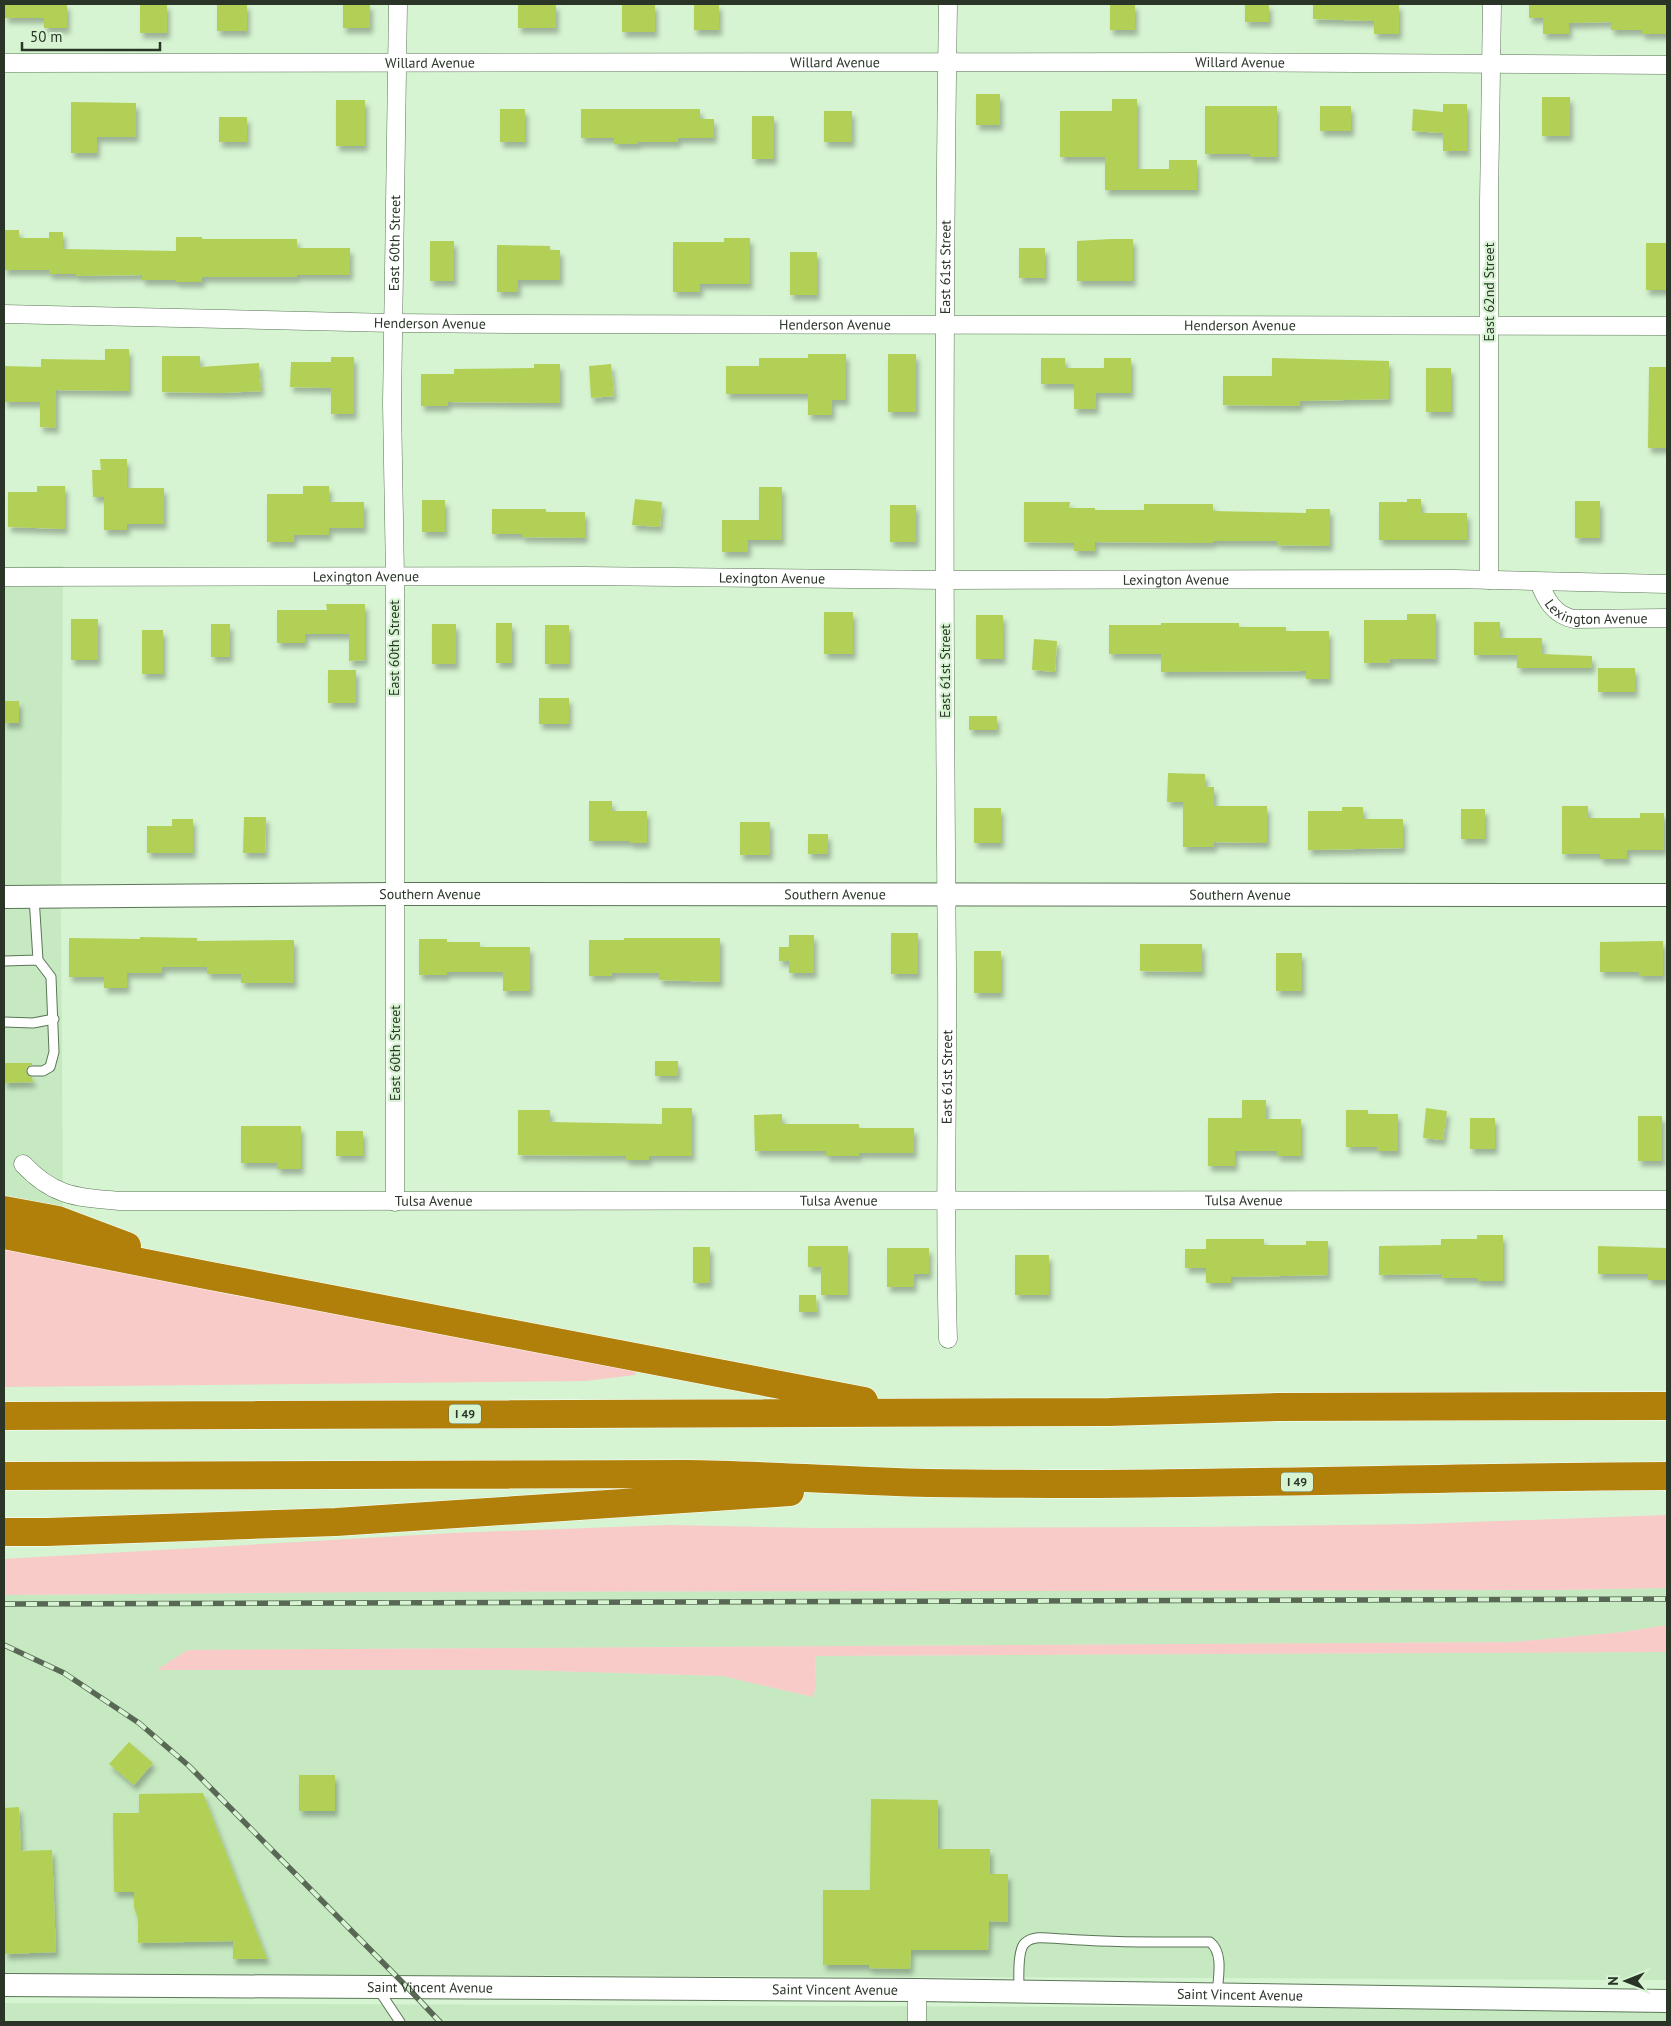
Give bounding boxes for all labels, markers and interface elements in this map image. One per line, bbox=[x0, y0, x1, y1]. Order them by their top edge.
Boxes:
scale bar bbox=[22, 20, 160, 52]
text: 50 m bbox=[30, 27, 63, 46]
street label: Willard Avenue bbox=[790, 53, 880, 71]
street label: Willard Avenue bbox=[1195, 53, 1285, 72]
street label: Willard Avenue bbox=[385, 54, 475, 72]
street label: East 60th Street bbox=[385, 195, 404, 291]
street label: East 61st Street bbox=[936, 220, 955, 314]
street label: East 62nd Street bbox=[1480, 242, 1498, 341]
street label: Henderson Avenue bbox=[374, 314, 486, 333]
street label: Henderson Avenue bbox=[779, 315, 891, 334]
street label: Henderson Avenue bbox=[1184, 316, 1296, 334]
street label: Lexington Avenue bbox=[313, 567, 419, 585]
street label: Lexington Avenue bbox=[719, 568, 825, 588]
street label: Lexington Avenue bbox=[1123, 570, 1229, 589]
street label: Lexington Avenue bbox=[1541, 596, 1648, 628]
street label: East 60th Street bbox=[385, 600, 403, 696]
street label: East 61st Street bbox=[936, 624, 954, 718]
street label: Southern Avenue bbox=[379, 885, 481, 903]
street label: Southern Avenue bbox=[784, 885, 886, 903]
street label: Southern Avenue bbox=[1189, 886, 1291, 904]
street label: East 60th Street bbox=[386, 1005, 404, 1101]
street label: East 61st Street bbox=[938, 1030, 956, 1124]
street label: Tulsa Avenue bbox=[1205, 1191, 1283, 1209]
street label: Tulsa Avenue bbox=[395, 1192, 473, 1210]
street label: Tulsa Avenue bbox=[800, 1192, 878, 1210]
road number: I 49 bbox=[449, 1405, 481, 1424]
road number: I 49 bbox=[1281, 1472, 1313, 1491]
north arrow bbox=[1601, 1956, 1651, 2006]
text: N bbox=[1604, 1976, 1622, 1986]
street label: Saint Vincent Avenue bbox=[367, 1978, 493, 1997]
street label: Saint Vincent Avenue bbox=[772, 1980, 898, 1999]
street label: Saint Vincent Avenue bbox=[1177, 1985, 1303, 2005]

